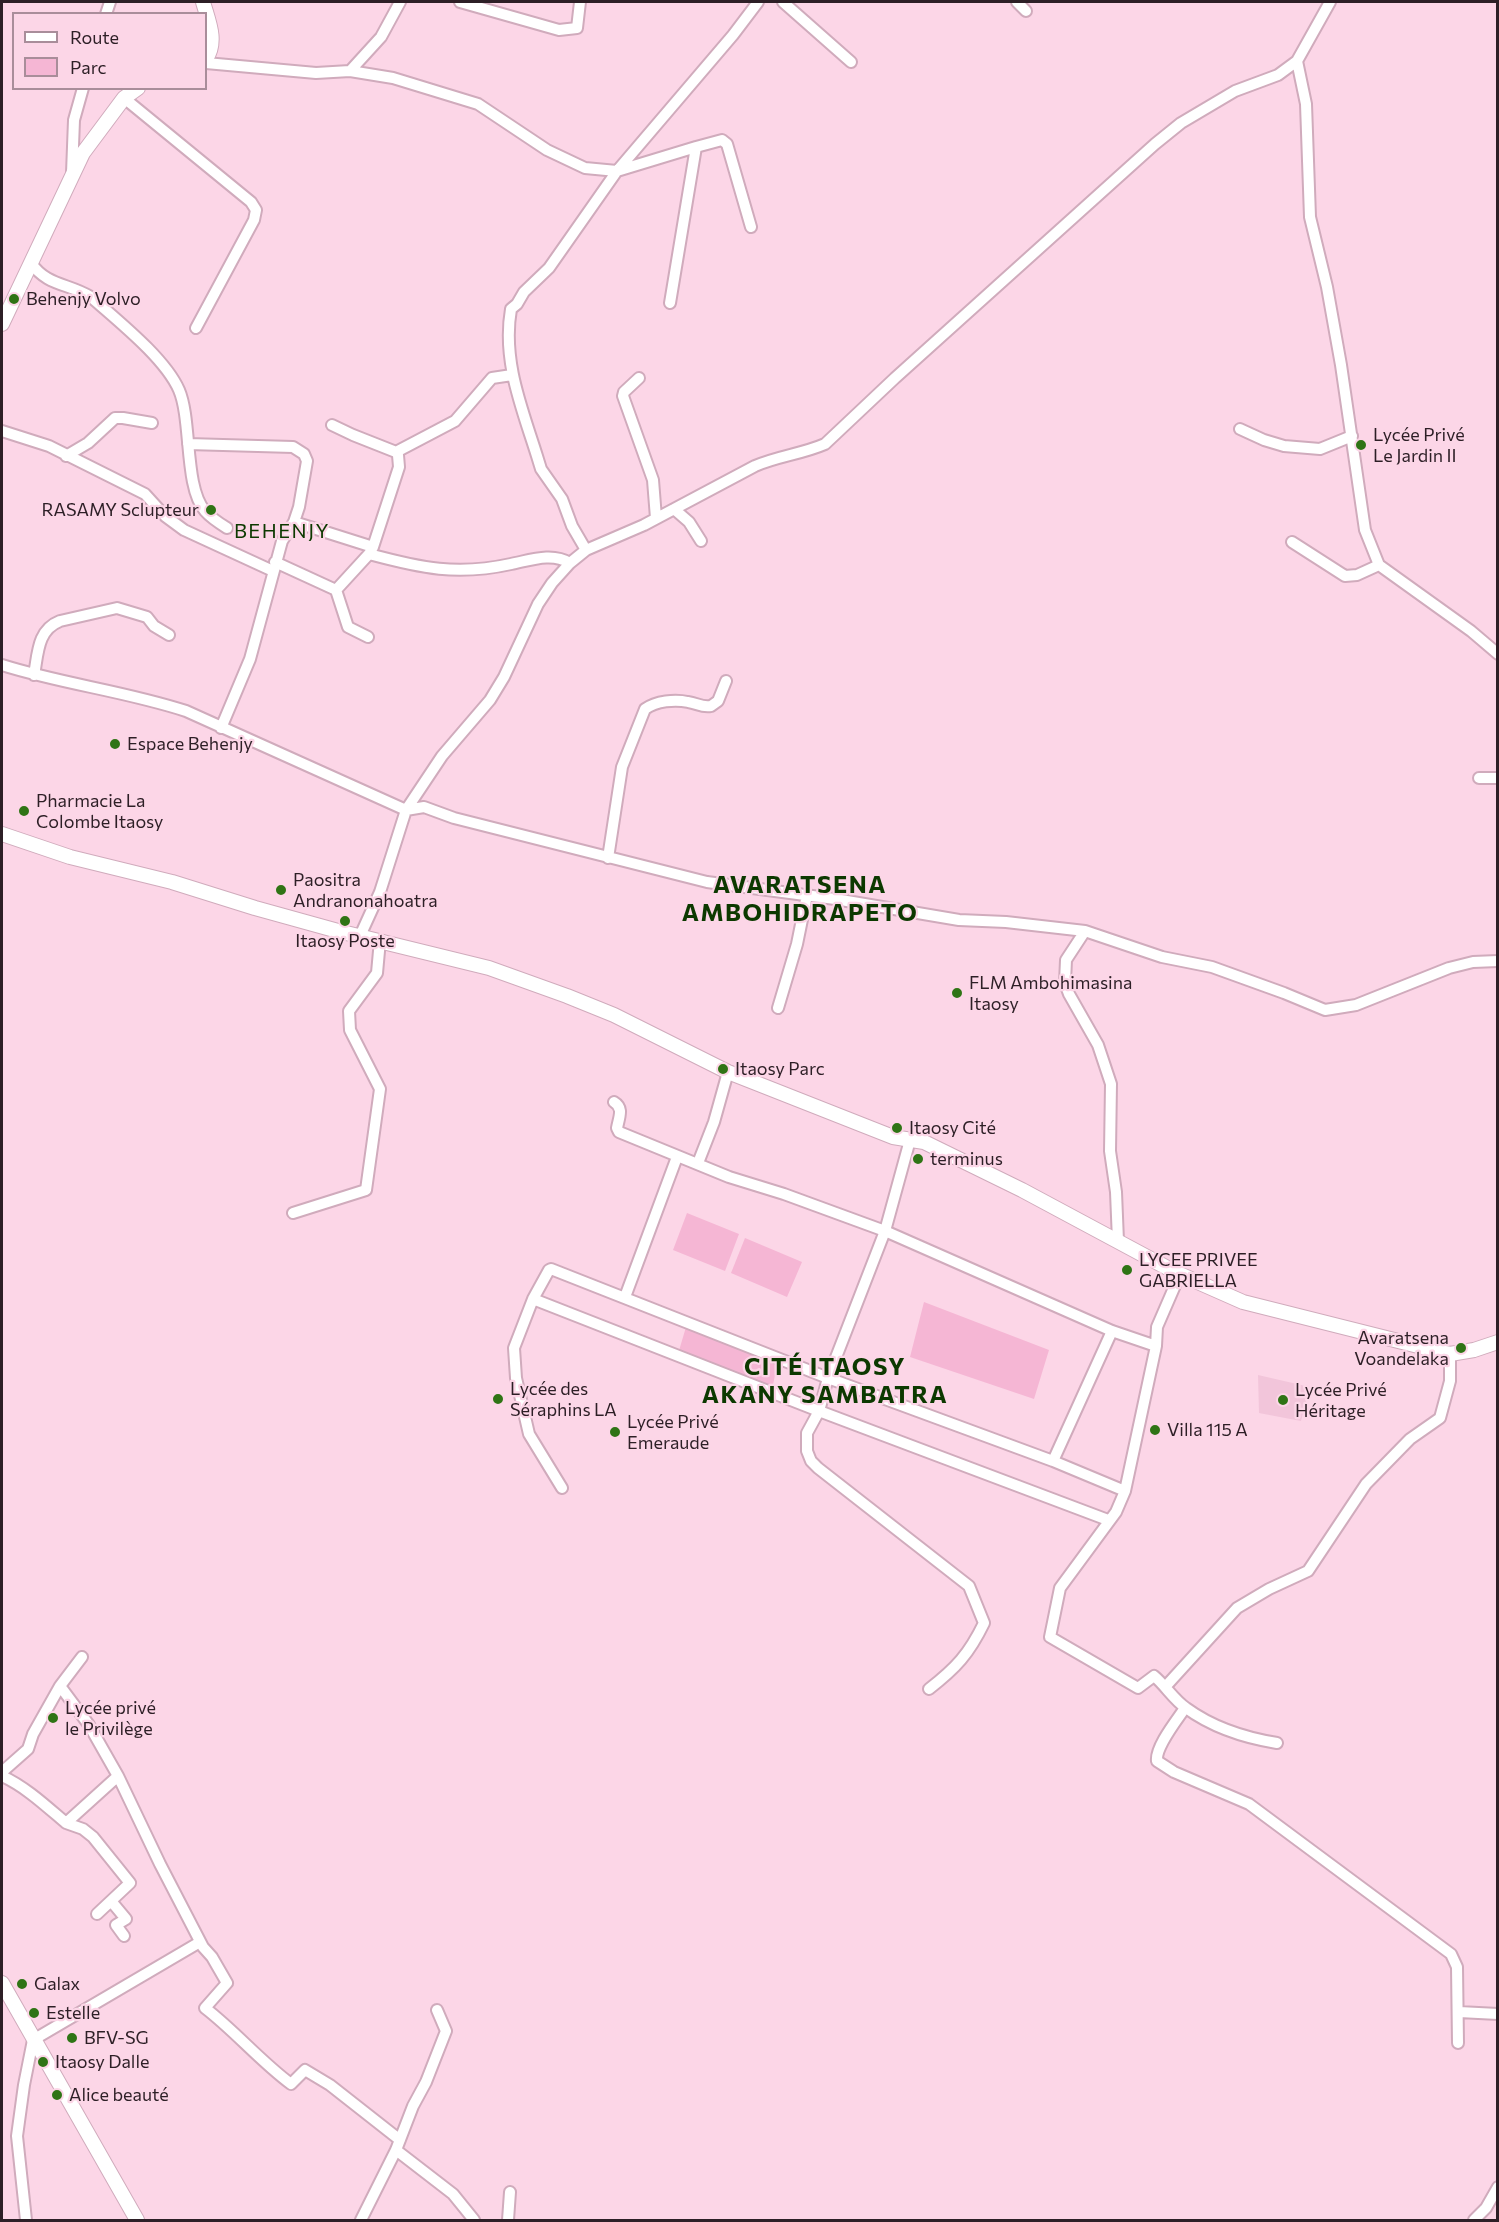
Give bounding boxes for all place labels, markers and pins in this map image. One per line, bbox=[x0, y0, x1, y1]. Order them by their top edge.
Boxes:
place label: Behenjy Volvo bbox=[26, 288, 141, 310]
marker: Behenjy Volvo bbox=[7, 292, 21, 306]
place label: Lycée Privé Le Jardin II bbox=[1373, 424, 1465, 466]
marker: Lycée Privé Le Jardin II bbox=[1354, 438, 1368, 452]
place label: RASAMY Sclupteur bbox=[42, 499, 199, 521]
marker: RASAMY Sclupteur bbox=[204, 503, 218, 517]
place label: Espace Behenjy bbox=[127, 733, 253, 755]
marker: Espace Behenjy bbox=[108, 737, 122, 751]
place label: Pharmacie La Colombe Itaosy bbox=[36, 790, 163, 832]
marker: Pharmacie La Colombe Itaosy bbox=[17, 804, 31, 818]
place label: Paositra Andranonahoatra bbox=[293, 869, 438, 912]
marker: Paositra Andranonahoatra bbox=[274, 883, 288, 897]
marker: Itaosy Poste bbox=[338, 914, 352, 928]
place label: Itaosy Poste bbox=[295, 930, 395, 952]
place label: FLM Ambohimasina Itaosy bbox=[969, 972, 1132, 1014]
marker: FLM Ambohimasina Itaosy bbox=[950, 986, 964, 1000]
place label: Itaosy Parc bbox=[735, 1058, 825, 1080]
marker: Itaosy Parc bbox=[716, 1062, 730, 1076]
place label: Itaosy Cité bbox=[909, 1117, 996, 1139]
marker: Itaosy Cité bbox=[890, 1121, 904, 1135]
place label: terminus bbox=[930, 1148, 1003, 1170]
marker: terminus bbox=[911, 1152, 925, 1166]
place label: LYCEE PRIVEE GABRIELLA bbox=[1139, 1249, 1258, 1292]
marker: LYCEE PRIVEE GABRIELLA bbox=[1120, 1263, 1134, 1277]
place label: Avaratsena Voandelaka bbox=[1354, 1327, 1449, 1370]
marker: Avaratsena Voandelaka bbox=[1454, 1341, 1468, 1355]
place label: Lycée des Séraphins LA bbox=[510, 1378, 617, 1420]
place label: Lycée Privé Héritage bbox=[1295, 1379, 1387, 1422]
marker: Lycée des Séraphins LA bbox=[491, 1392, 505, 1406]
marker: Lycée Privé Héritage bbox=[1276, 1393, 1290, 1407]
place label: Lycée Privé Emeraude bbox=[627, 1411, 719, 1454]
place label: Villa 115 A bbox=[1167, 1419, 1248, 1441]
marker: Villa 115 A bbox=[1148, 1423, 1162, 1437]
marker: Lycée Privé Emeraude bbox=[608, 1425, 622, 1439]
place label: Lycée privé le Privilège bbox=[65, 1697, 156, 1740]
marker: Lycée privé le Privilège bbox=[46, 1711, 60, 1725]
place label: Galax bbox=[34, 1973, 80, 1995]
marker: Galax bbox=[15, 1977, 29, 1991]
place label: Estelle bbox=[46, 2002, 100, 2024]
marker: Estelle bbox=[27, 2006, 41, 2020]
place label: BFV-SG bbox=[84, 2027, 149, 2049]
marker: BFV-SG bbox=[65, 2031, 79, 2045]
place label: Itaosy Dalle bbox=[55, 2051, 149, 2073]
marker: Itaosy Dalle bbox=[36, 2055, 50, 2069]
place label: Alice beauté bbox=[69, 2084, 169, 2106]
marker: Alice beauté bbox=[50, 2088, 64, 2102]

